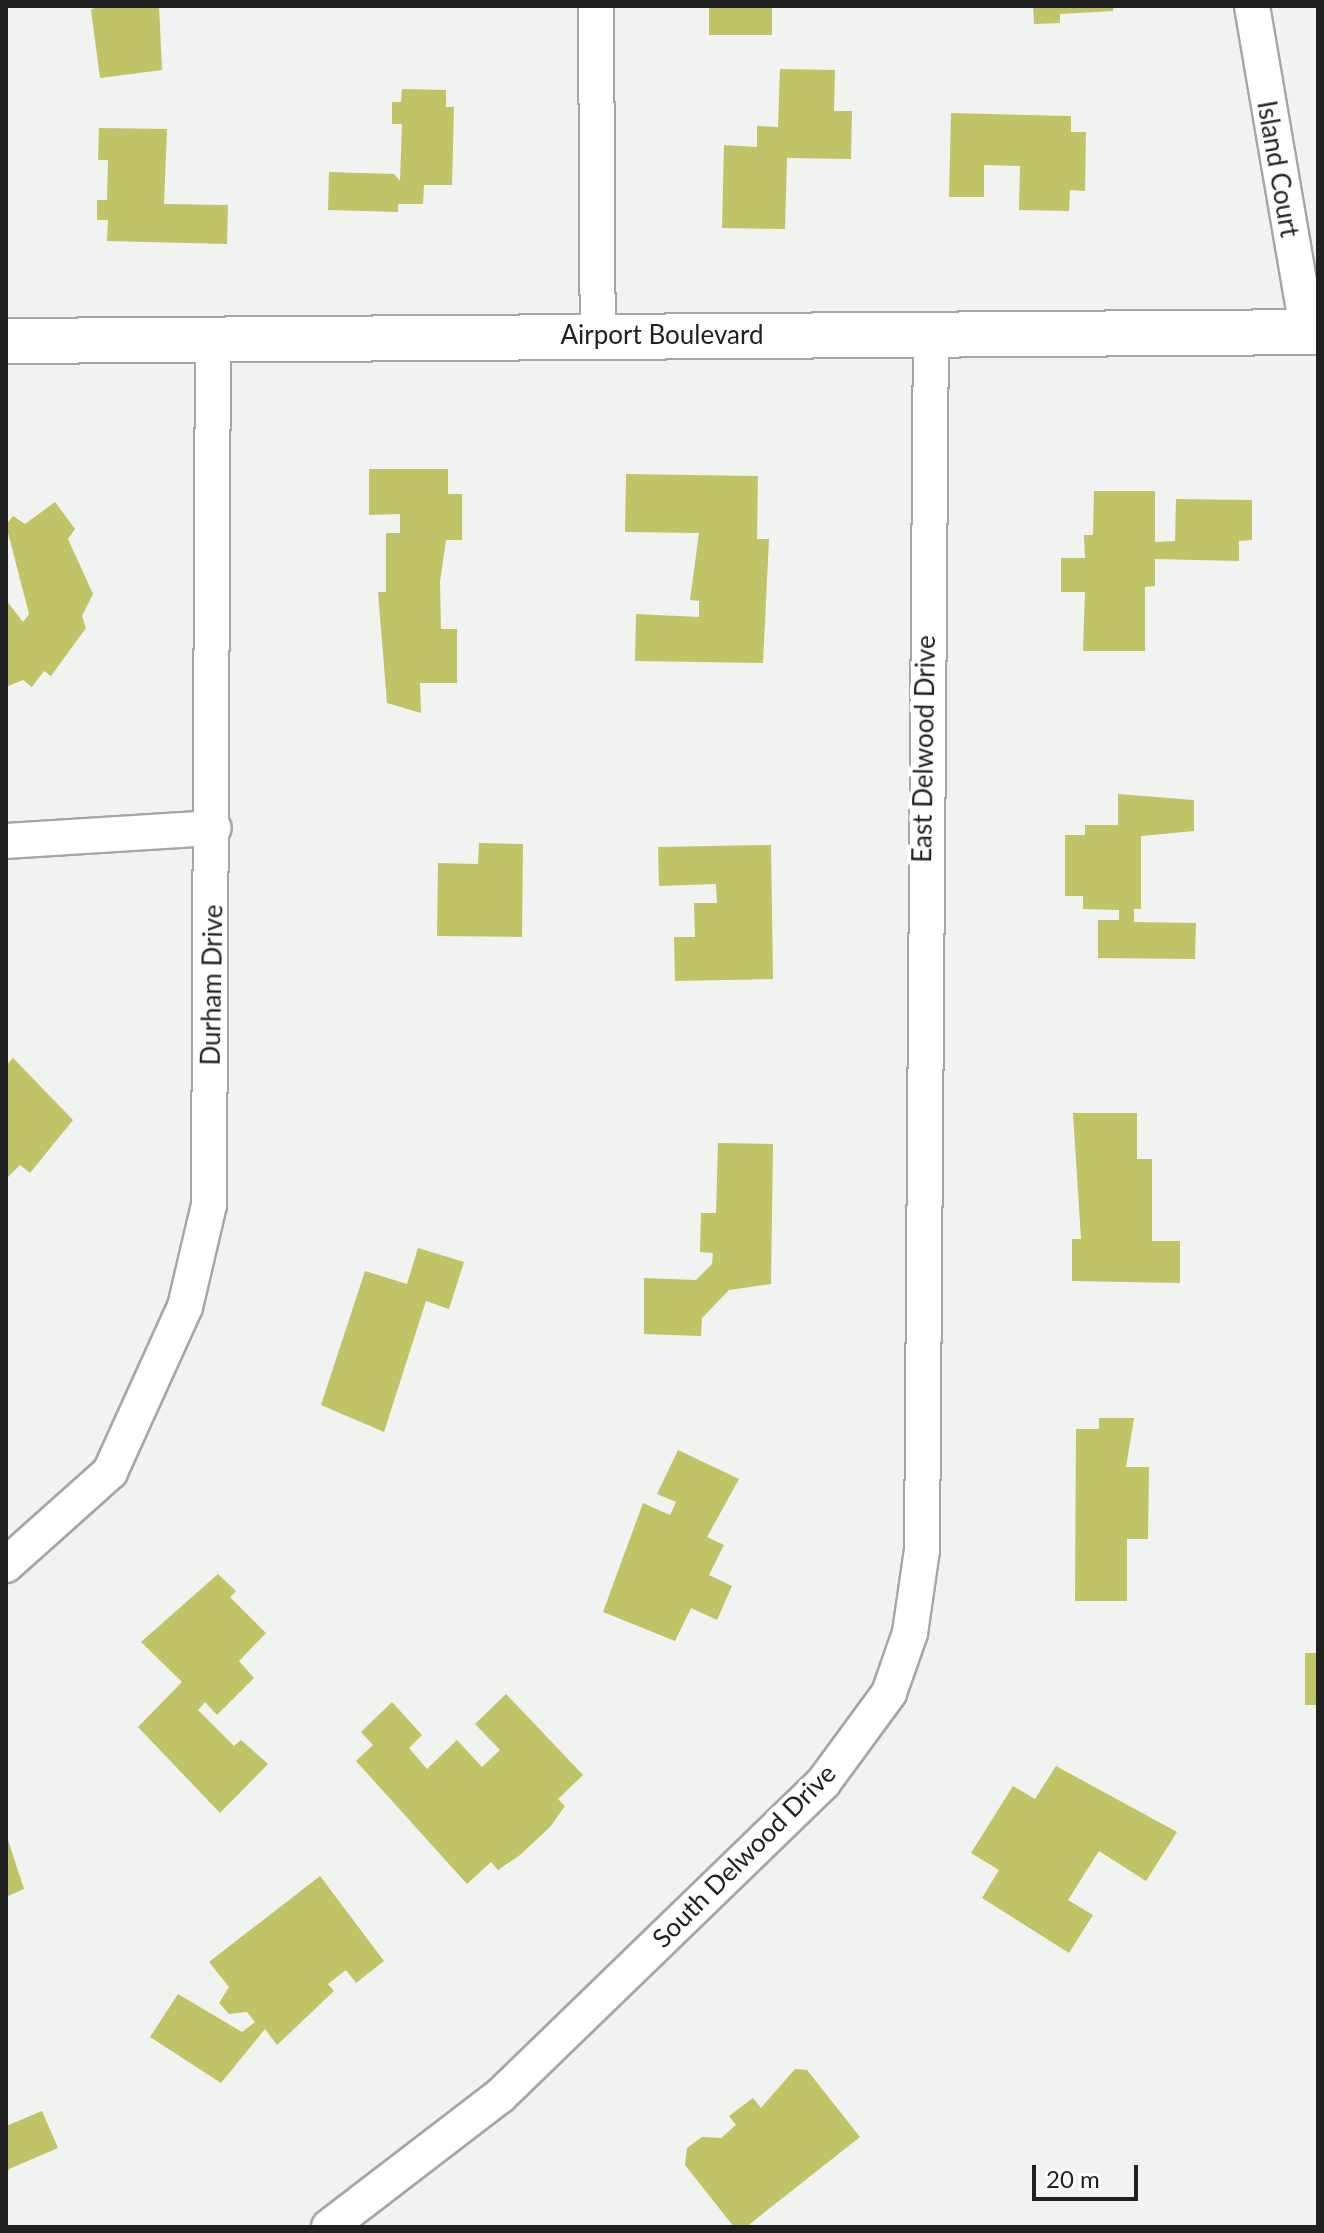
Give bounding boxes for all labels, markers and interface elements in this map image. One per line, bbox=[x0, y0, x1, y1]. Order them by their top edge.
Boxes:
street label: Island Court bbox=[1251, 98, 1305, 240]
street label: Airport Boulevard bbox=[560, 319, 764, 351]
street label: East Delwood Drive bbox=[906, 635, 942, 863]
street label: Durham Drive bbox=[195, 904, 229, 1066]
street label: South Delwood Drive bbox=[646, 1758, 842, 1954]
scale bar bbox=[1036, 2149, 1142, 2199]
text: 20 m bbox=[1046, 2164, 1100, 2193]

